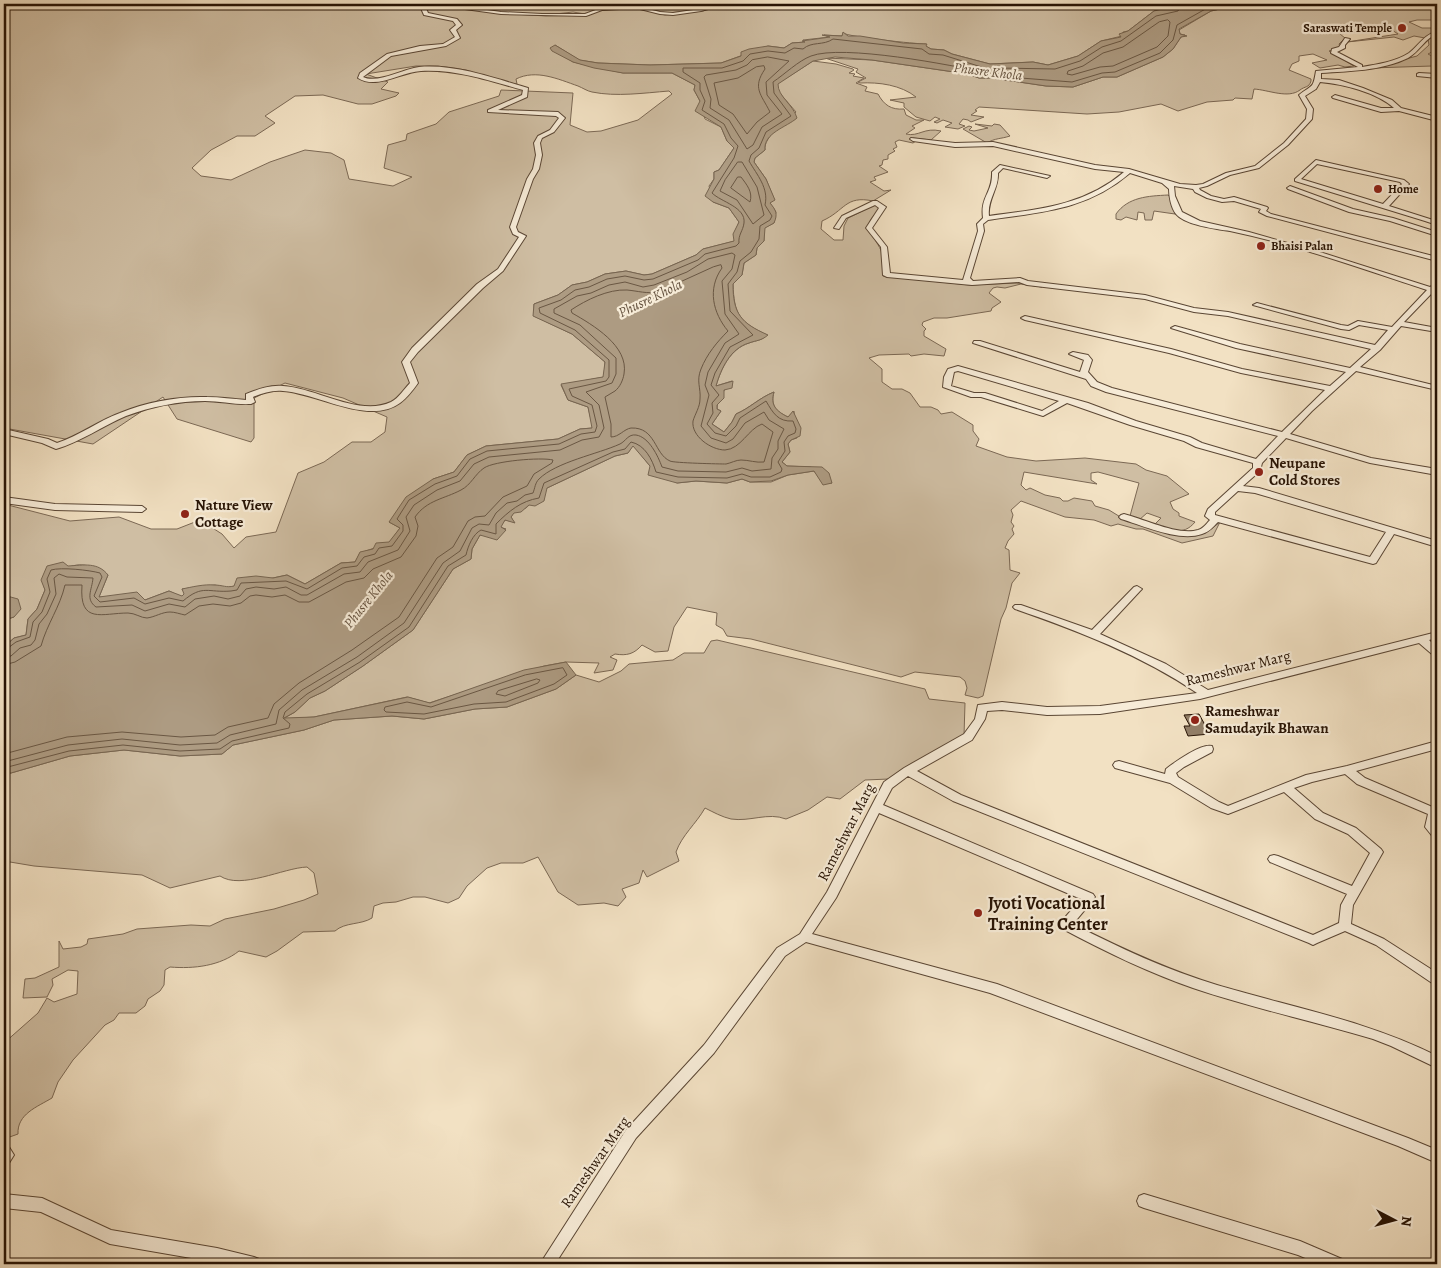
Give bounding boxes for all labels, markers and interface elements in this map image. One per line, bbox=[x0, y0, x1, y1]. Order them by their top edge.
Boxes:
place label: Saraswati Temple bbox=[1303, 20, 1392, 36]
marker: Saraswati Temple bbox=[1396, 22, 1408, 34]
water label: Phusre Khola bbox=[953, 58, 1024, 85]
place label: Home bbox=[1388, 181, 1419, 197]
marker: Home bbox=[1372, 183, 1384, 195]
place label: Bhaisi Palan bbox=[1271, 238, 1333, 254]
marker: Bhaisi Palan bbox=[1255, 240, 1267, 252]
water label: Phusre Khola bbox=[615, 275, 686, 322]
place label: Neupane Cold Stores bbox=[1269, 453, 1340, 490]
marker: Neupane Cold Stores bbox=[1253, 466, 1265, 478]
place label: Nature View Cottage bbox=[195, 495, 274, 532]
marker: Nature View Cottage bbox=[179, 508, 191, 520]
water label: Phusre Khola bbox=[339, 566, 398, 632]
street label: Rameshwar Marg bbox=[1183, 645, 1293, 691]
place label: Rameshwar Samudayik Bhawan bbox=[1205, 701, 1329, 738]
marker: Rameshwar Samudayik Bhawan bbox=[1189, 714, 1201, 726]
street label: Rameshwar Marg bbox=[813, 779, 880, 885]
place label: Jyoti Vocational Training Center bbox=[988, 891, 1108, 936]
marker: Jyoti Vocational Training Center bbox=[972, 907, 984, 919]
street label: Rameshwar Marg bbox=[556, 1112, 634, 1212]
north arrow bbox=[1368, 1196, 1418, 1246]
text: N bbox=[1396, 1215, 1416, 1227]

